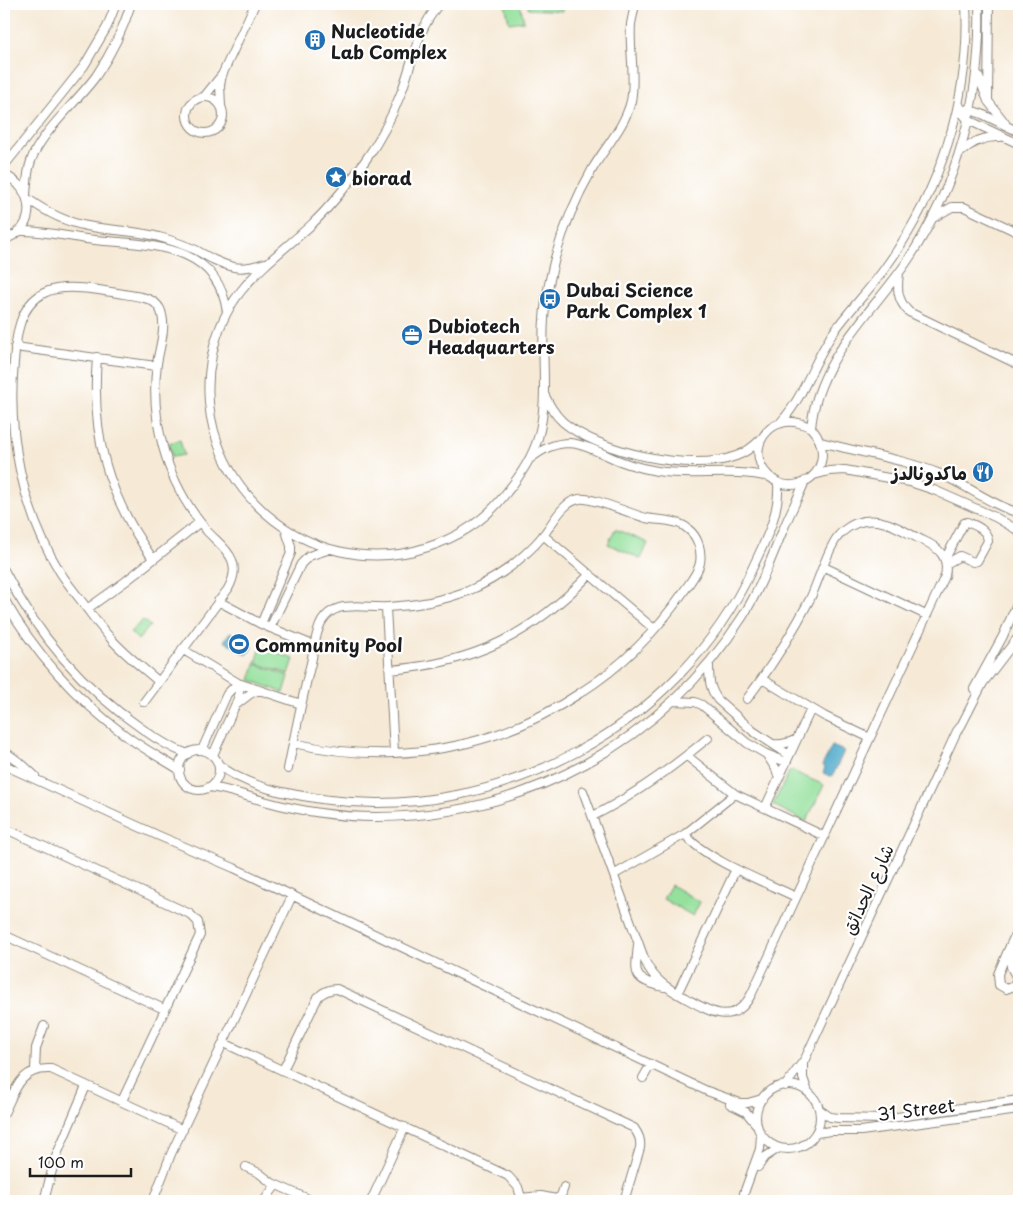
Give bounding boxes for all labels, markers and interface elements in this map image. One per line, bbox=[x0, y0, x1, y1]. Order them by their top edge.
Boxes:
place label: Nucleotide Lab Complex bbox=[331, 17, 447, 65]
building icon: Nucleotide Lab Complex bbox=[303, 28, 327, 52]
place label: biorad bbox=[352, 164, 412, 191]
place icon: biorad bbox=[324, 165, 348, 189]
place label: Dubai Science Park Complex 1 bbox=[566, 276, 707, 324]
bus stop icon: Dubai Science Park Complex 1 bbox=[538, 287, 562, 311]
place label: Dubiotech Headquarters bbox=[428, 312, 555, 360]
office icon: Dubiotech Headquarters bbox=[400, 323, 424, 347]
place label: ماكدونالدز bbox=[890, 459, 967, 486]
restaurant icon: ماكدونالدز bbox=[971, 460, 995, 484]
place label: Community Pool bbox=[255, 631, 403, 658]
sports icon: Community Pool bbox=[227, 632, 251, 656]
street label: شارع الحدائق bbox=[834, 839, 900, 939]
street label: 31 Street bbox=[876, 1091, 956, 1127]
scale bar bbox=[30, 1145, 131, 1177]
text: 100 m bbox=[38, 1150, 84, 1173]

